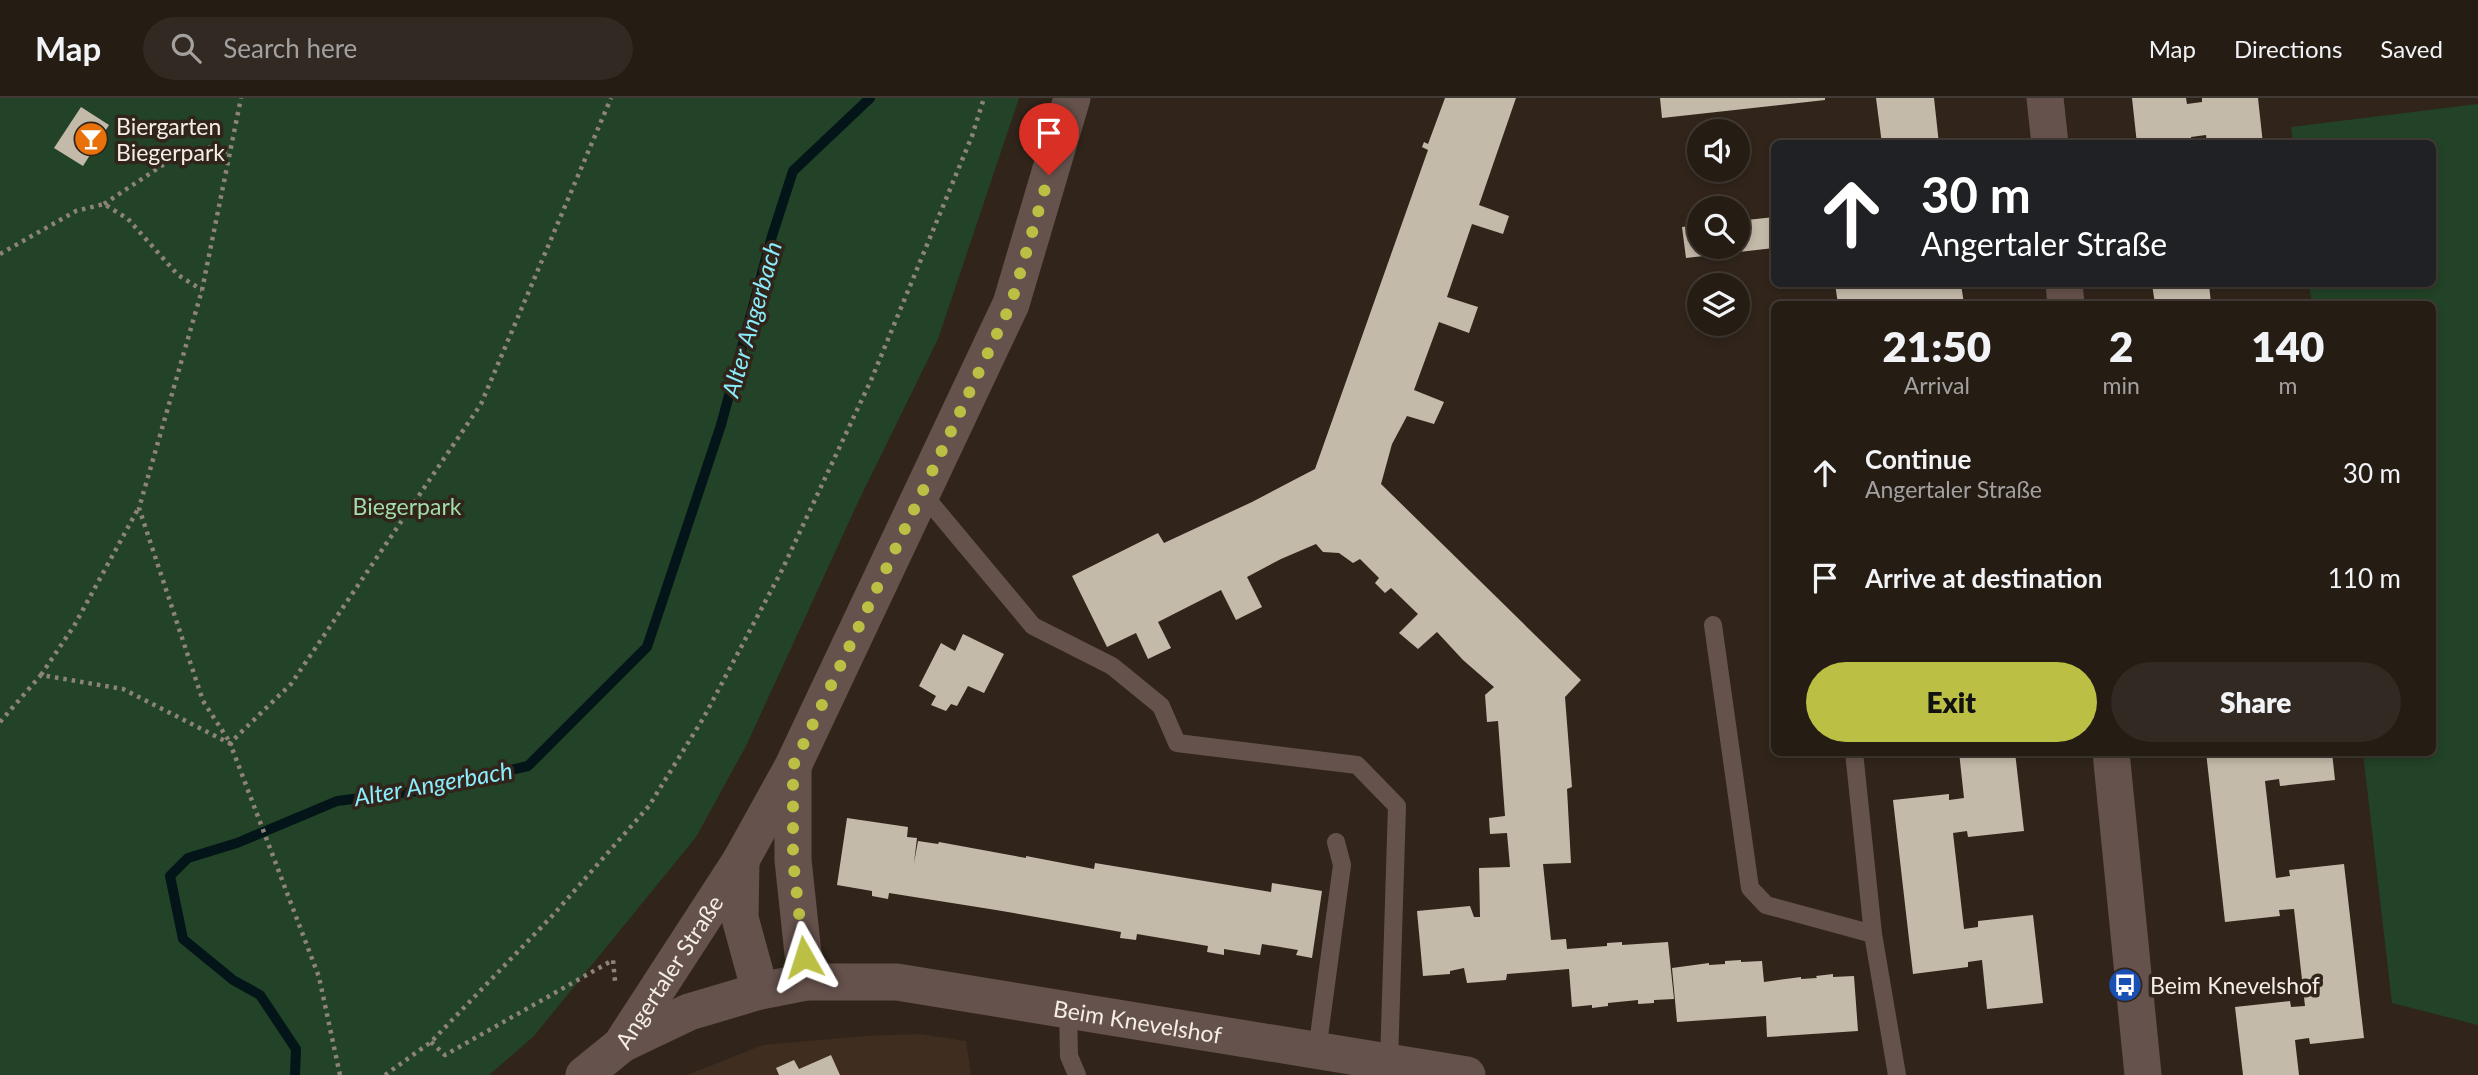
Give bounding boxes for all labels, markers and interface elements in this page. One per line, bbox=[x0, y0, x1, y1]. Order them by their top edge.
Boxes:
search box bbox=[143, 17, 633, 80]
text: Map bbox=[35, 28, 101, 68]
icon: search bbox=[167, 29, 205, 67]
text: Search here bbox=[223, 32, 357, 64]
text: Map bbox=[2149, 34, 2196, 63]
text: Directions bbox=[2234, 34, 2342, 63]
text: Saved bbox=[2380, 34, 2443, 63]
pin bbox=[1019, 103, 1079, 175]
place label: Biergarten Biegerpark bbox=[116, 112, 225, 166]
icon: arrive bbox=[1030, 114, 1068, 152]
map controls bbox=[1687, 119, 1750, 336]
button: sound bbox=[1687, 119, 1750, 182]
bar icon: Biergarten Biegerpark bbox=[72, 120, 110, 158]
text: 30 m bbox=[1921, 165, 2031, 223]
icon: ahead bbox=[1806, 168, 1897, 259]
button: search bbox=[1687, 196, 1750, 259]
text: Angertaler Straße bbox=[1921, 224, 2167, 263]
water label: Alter Angerbach bbox=[715, 238, 787, 401]
button: layers bbox=[1687, 273, 1750, 336]
text: 21:50 bbox=[1883, 321, 1991, 371]
text: 2 bbox=[2109, 321, 2133, 371]
text: 140 bbox=[2251, 321, 2324, 371]
text: Arrival bbox=[1904, 371, 1970, 399]
text: min bbox=[2103, 371, 2140, 399]
text: m bbox=[2278, 371, 2297, 399]
text: Continue bbox=[1865, 443, 1971, 475]
icon: ahead bbox=[1806, 454, 1844, 492]
text: 30 m bbox=[2343, 457, 2401, 489]
text: Angertaler Straße bbox=[1865, 475, 2042, 503]
park label: Biegerpark bbox=[353, 492, 462, 520]
icon: arrive bbox=[1806, 559, 1844, 597]
text: Arrive at destination bbox=[1865, 562, 2102, 594]
text: 110 m bbox=[2328, 562, 2401, 594]
button: Exit bbox=[1806, 662, 2097, 742]
button: Share bbox=[2111, 662, 2401, 742]
water label: Alter Angerbach bbox=[351, 755, 515, 811]
street label: Angertaler Straße bbox=[609, 890, 728, 1054]
position arrow bbox=[767, 920, 841, 994]
bus stop icon: Beim Knevelshof bbox=[2106, 966, 2144, 1004]
place label: Beim Knevelshof bbox=[2150, 971, 2320, 999]
street label: Beim Knevelshof bbox=[1052, 994, 1224, 1049]

